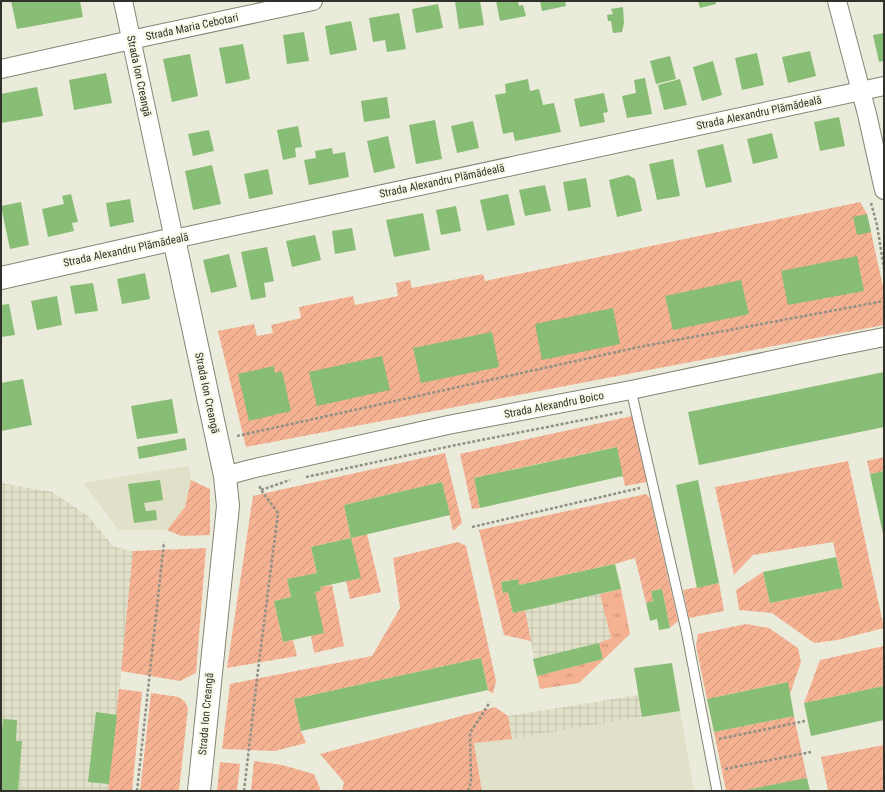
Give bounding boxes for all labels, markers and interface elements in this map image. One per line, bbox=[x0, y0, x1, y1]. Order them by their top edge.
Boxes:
street label: Strada Maria Cebotari bbox=[144, 11, 240, 43]
street label: Strada Ion Creangă bbox=[124, 34, 154, 118]
street label: Strada Alexandru Plămădeală bbox=[695, 93, 823, 133]
street label: Strada Alexandru Plămădeală bbox=[378, 161, 506, 201]
street label: Strada Alexandru Plămădeală bbox=[62, 230, 190, 270]
street label: Strada Ion Creangă bbox=[192, 351, 222, 435]
street label: Strada Alexandru Boico bbox=[503, 389, 605, 421]
street label: Strada Ion Creangă bbox=[196, 672, 216, 756]

